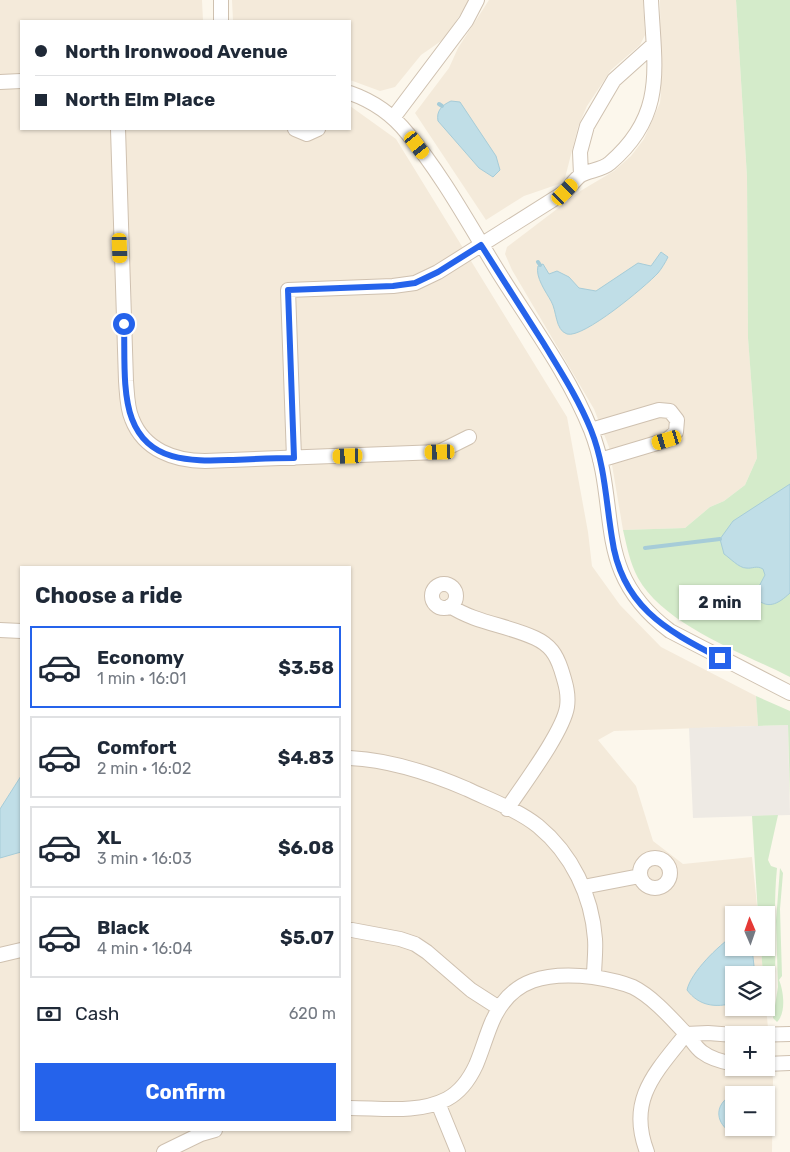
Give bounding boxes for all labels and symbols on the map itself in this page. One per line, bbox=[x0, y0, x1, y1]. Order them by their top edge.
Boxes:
car bbox=[401, 129, 432, 161]
car bbox=[549, 176, 580, 208]
car bbox=[111, 233, 128, 263]
route start bbox=[113, 313, 135, 335]
car bbox=[650, 428, 683, 452]
car bbox=[424, 444, 455, 460]
car bbox=[332, 448, 363, 464]
callout: 2 min bbox=[679, 586, 761, 620]
route end bbox=[709, 647, 731, 669]
north arrow bbox=[725, 906, 775, 956]

